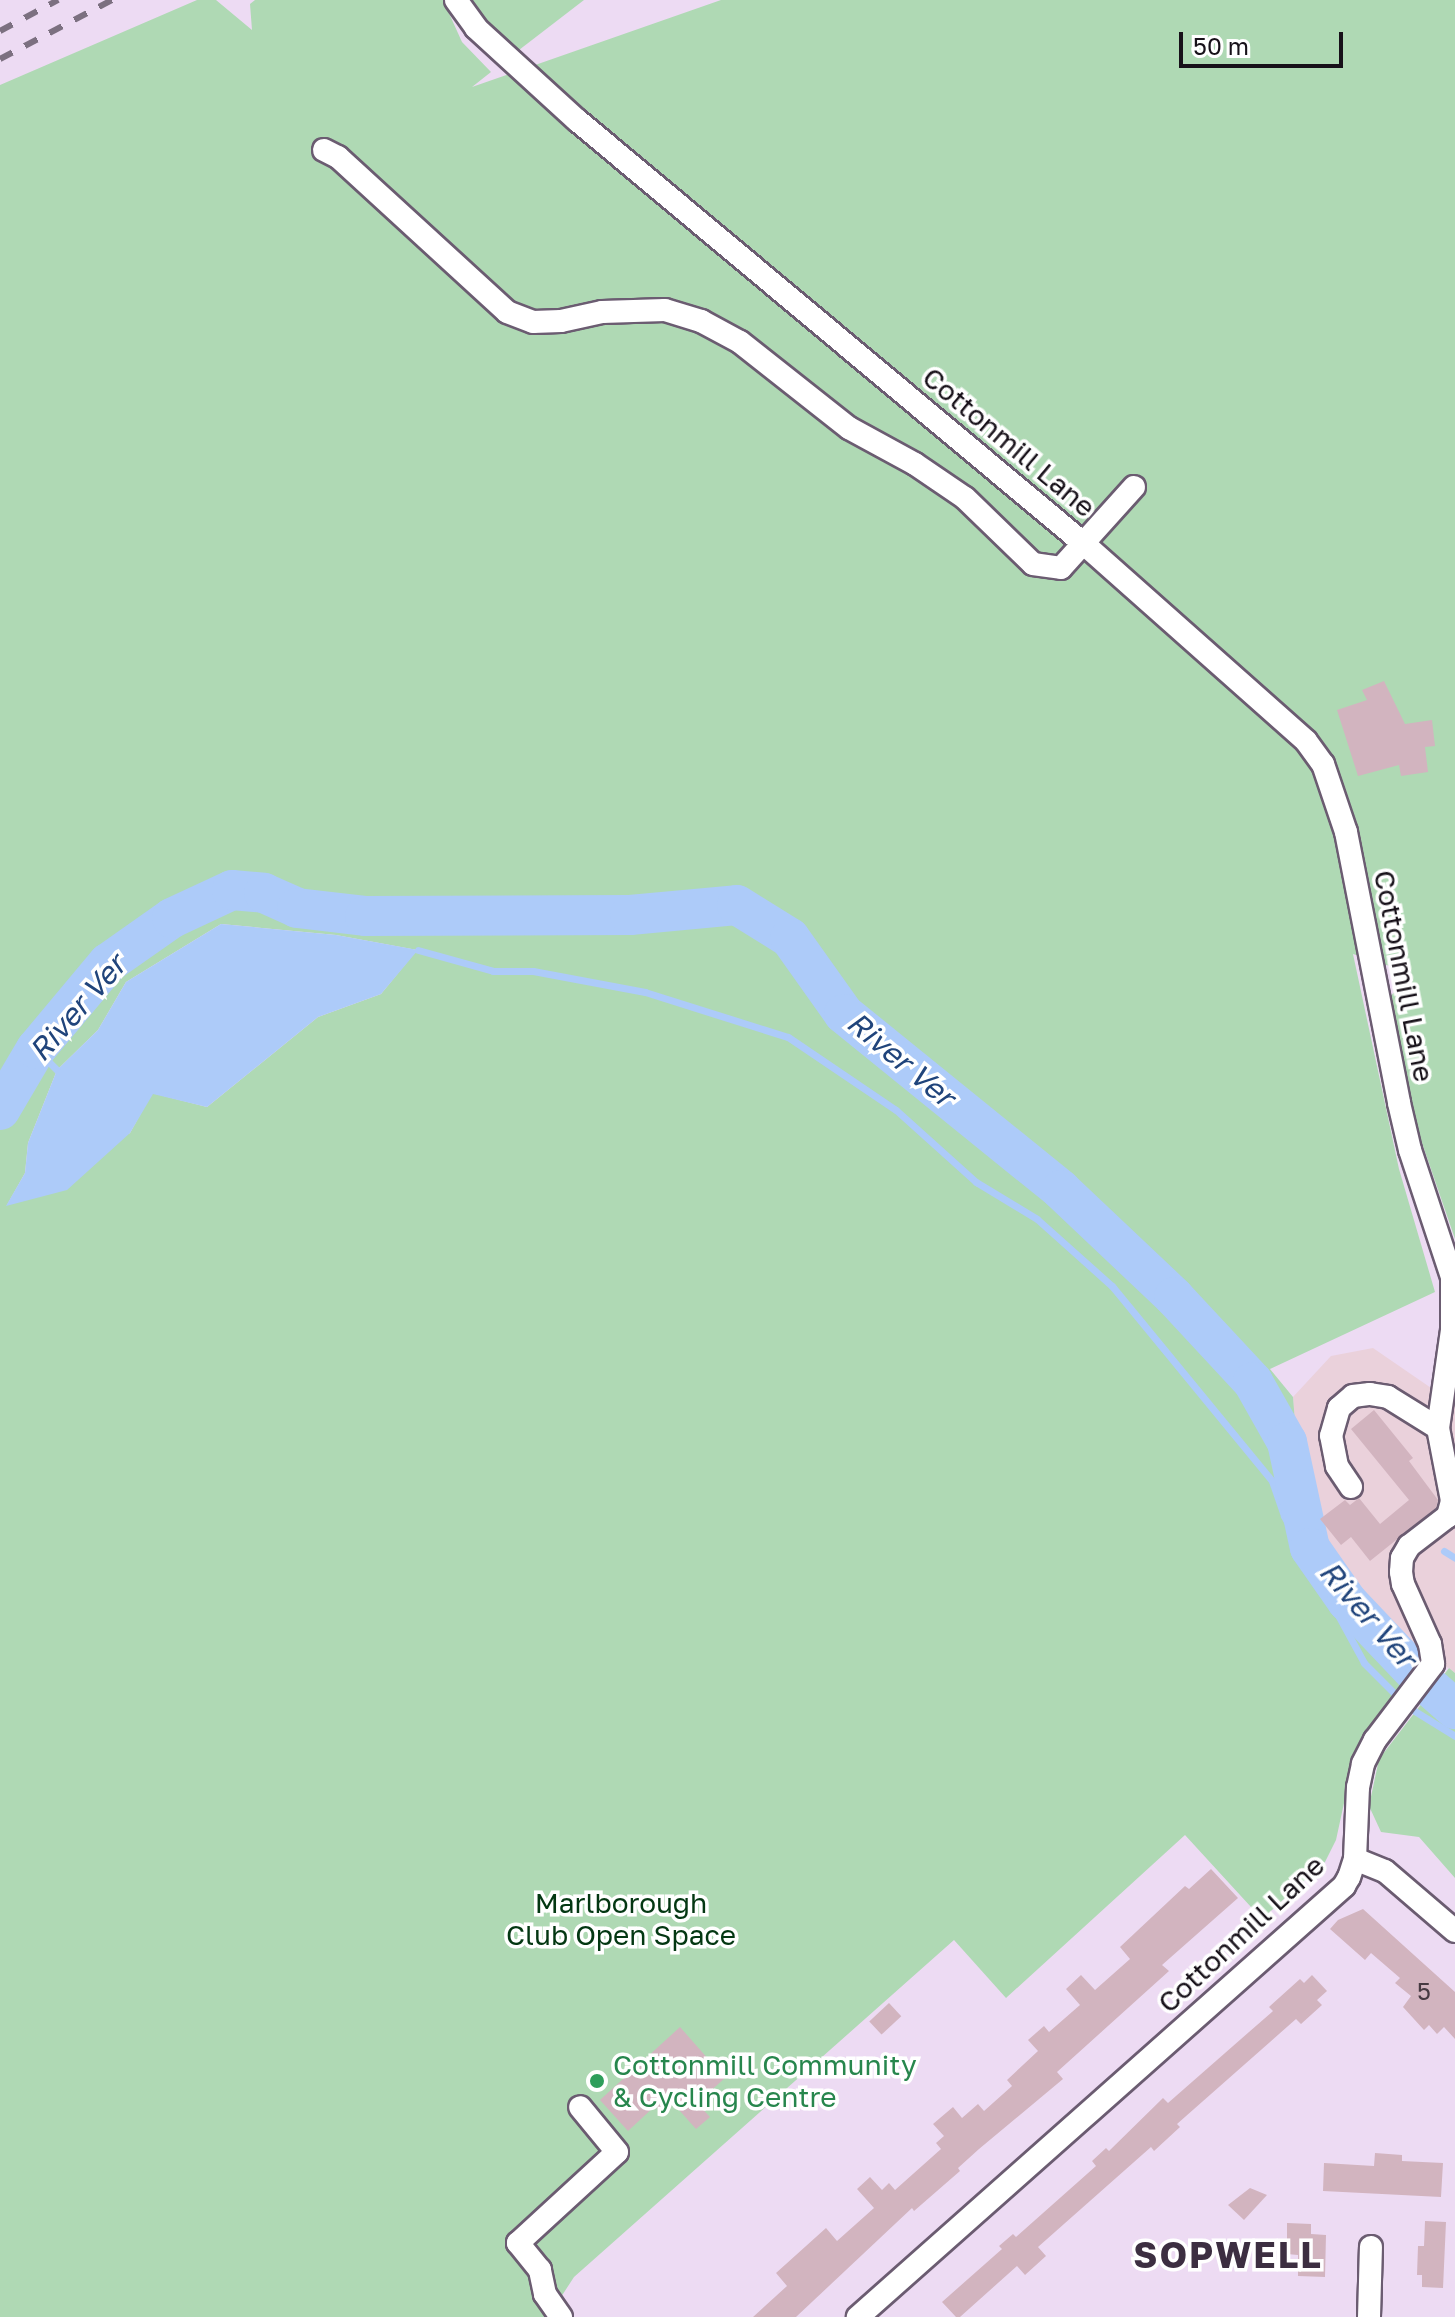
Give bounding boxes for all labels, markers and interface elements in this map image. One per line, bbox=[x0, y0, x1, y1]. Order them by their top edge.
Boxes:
scale bar bbox=[1183, 16, 1347, 66]
text: 50 m bbox=[1193, 31, 1249, 60]
street label: Cottonmill Lane bbox=[916, 360, 1102, 524]
street label: Cottonmill Lane bbox=[1367, 867, 1441, 1085]
water label: River Ver bbox=[21, 948, 133, 1068]
water label: River Ver bbox=[840, 1004, 962, 1114]
water label: River Ver bbox=[1312, 1554, 1424, 1674]
street label: Cottonmill Lane bbox=[1151, 1848, 1331, 2020]
park label: Marlborough Club Open Space bbox=[506, 1886, 736, 1952]
house number: 5 bbox=[1417, 1977, 1431, 2005]
place label: Cottonmill Community & Cycling Centre bbox=[613, 2048, 917, 2114]
marker: Cottonmill Community & Cycling Centre bbox=[588, 2072, 606, 2090]
district label: SOPWELL bbox=[1133, 2233, 1323, 2277]

